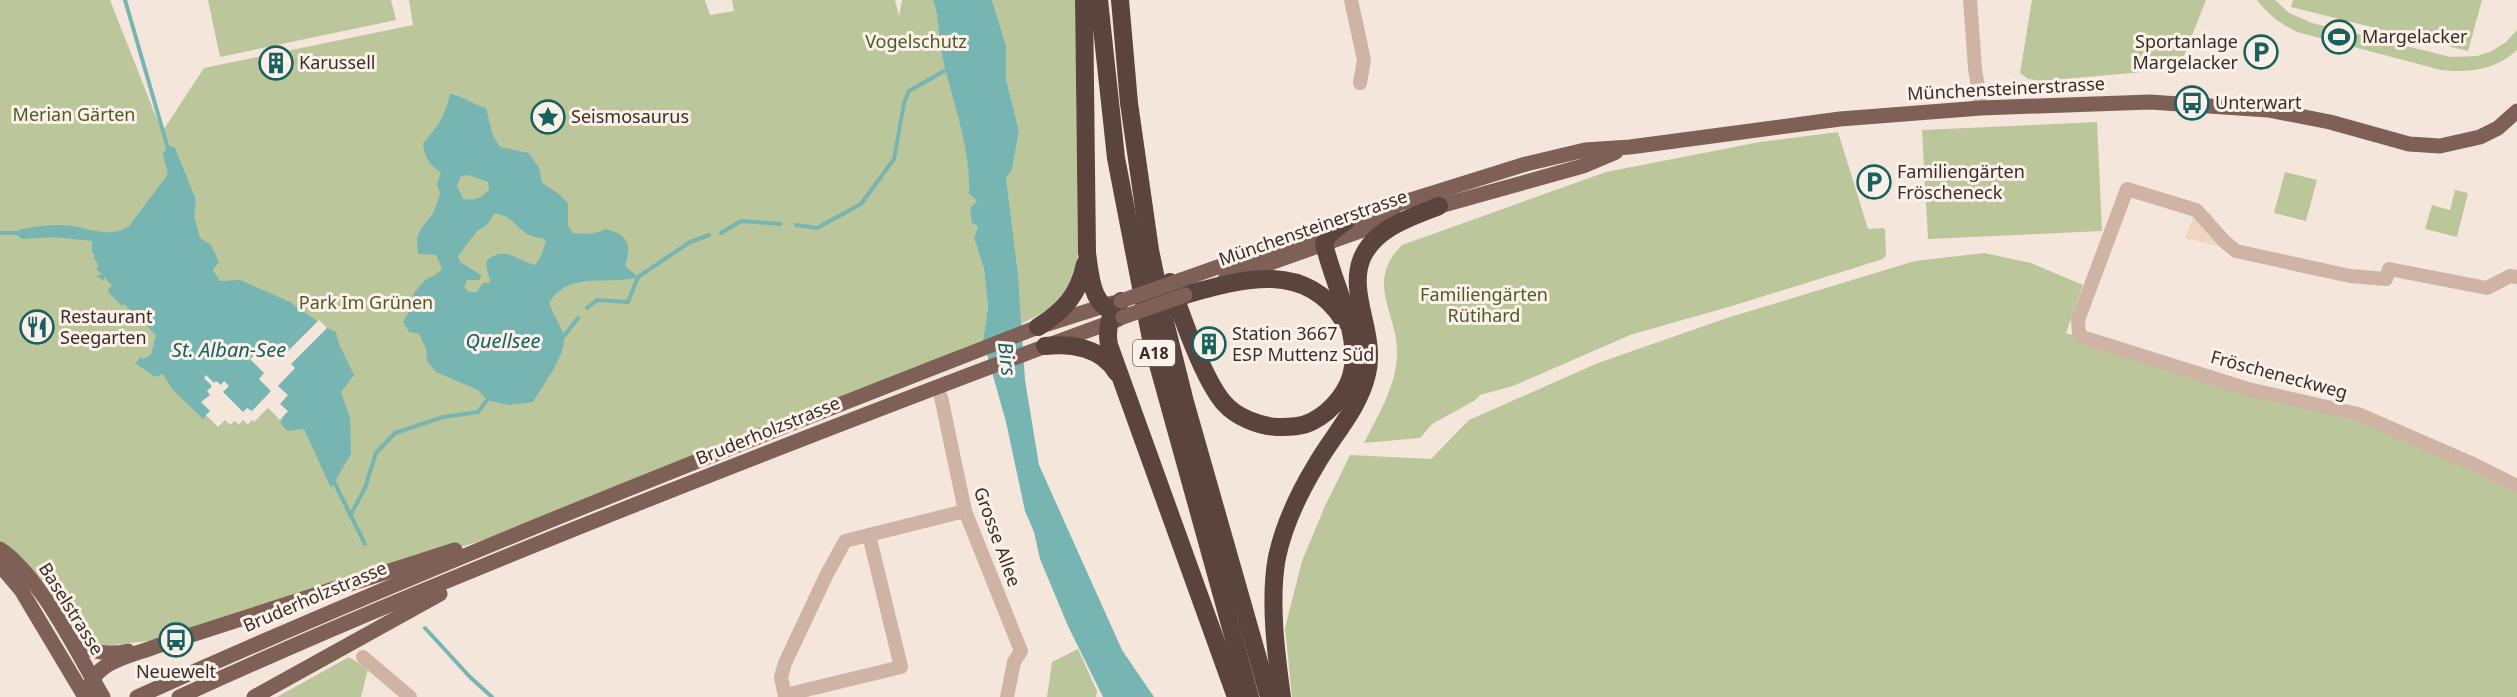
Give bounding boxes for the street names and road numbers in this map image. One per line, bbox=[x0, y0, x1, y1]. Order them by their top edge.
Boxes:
street label: Münchensteinerstrasse bbox=[1906, 71, 2105, 105]
street label: Münchensteinerstrasse bbox=[1215, 183, 1410, 271]
road number: A18 bbox=[1133, 340, 1175, 366]
street label: Fröscheneckweg bbox=[2208, 344, 2350, 404]
street label: Bruderholzstrasse bbox=[692, 390, 843, 470]
street label: Grosse Allee bbox=[969, 484, 1027, 590]
street label: Bruderholzstrasse bbox=[239, 555, 390, 637]
street label: Baselstrasse bbox=[34, 558, 110, 659]

